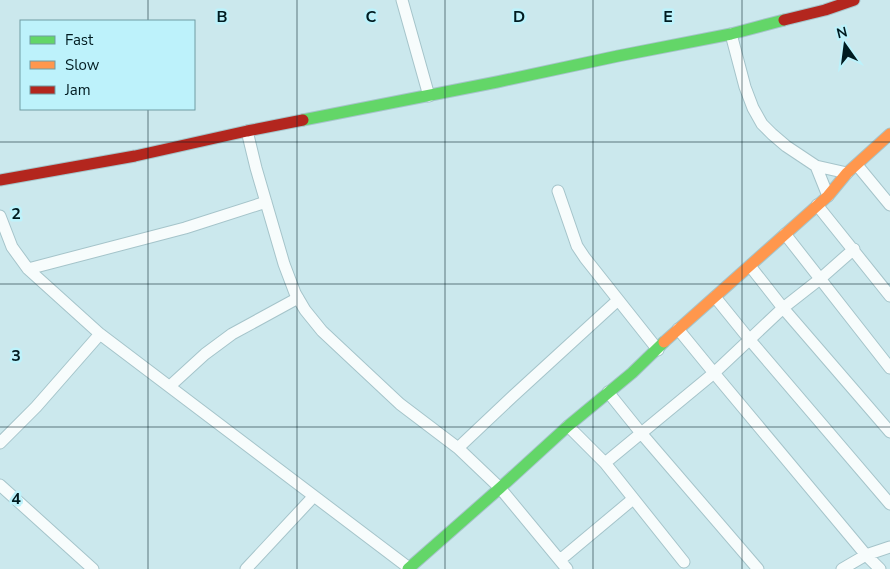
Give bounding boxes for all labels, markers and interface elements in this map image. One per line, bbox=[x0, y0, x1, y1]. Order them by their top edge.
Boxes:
text: B bbox=[216, 6, 228, 28]
text: C bbox=[366, 6, 377, 28]
text: D bbox=[513, 6, 525, 28]
text: E bbox=[663, 6, 673, 28]
legend bbox=[20, 20, 195, 110]
north arrow bbox=[820, 20, 870, 70]
text: N bbox=[835, 22, 849, 43]
text: Fast bbox=[65, 30, 94, 50]
text: Slow bbox=[65, 55, 100, 75]
text: Jam bbox=[64, 80, 91, 100]
text: 2 bbox=[11, 203, 21, 225]
text: 3 bbox=[11, 345, 21, 367]
text: 4 bbox=[11, 488, 21, 510]

